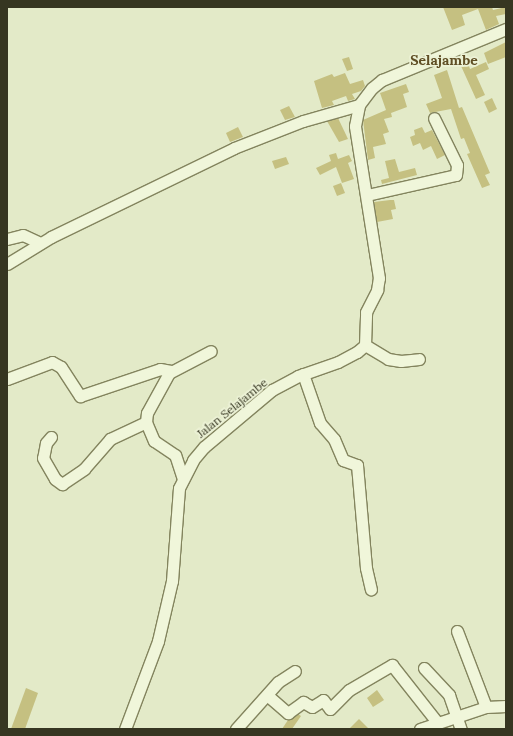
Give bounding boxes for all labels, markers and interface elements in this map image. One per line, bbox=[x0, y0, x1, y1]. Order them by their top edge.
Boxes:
district label: Selajambe bbox=[410, 52, 478, 68]
street label: Jalan Selajambe bbox=[194, 375, 270, 441]

